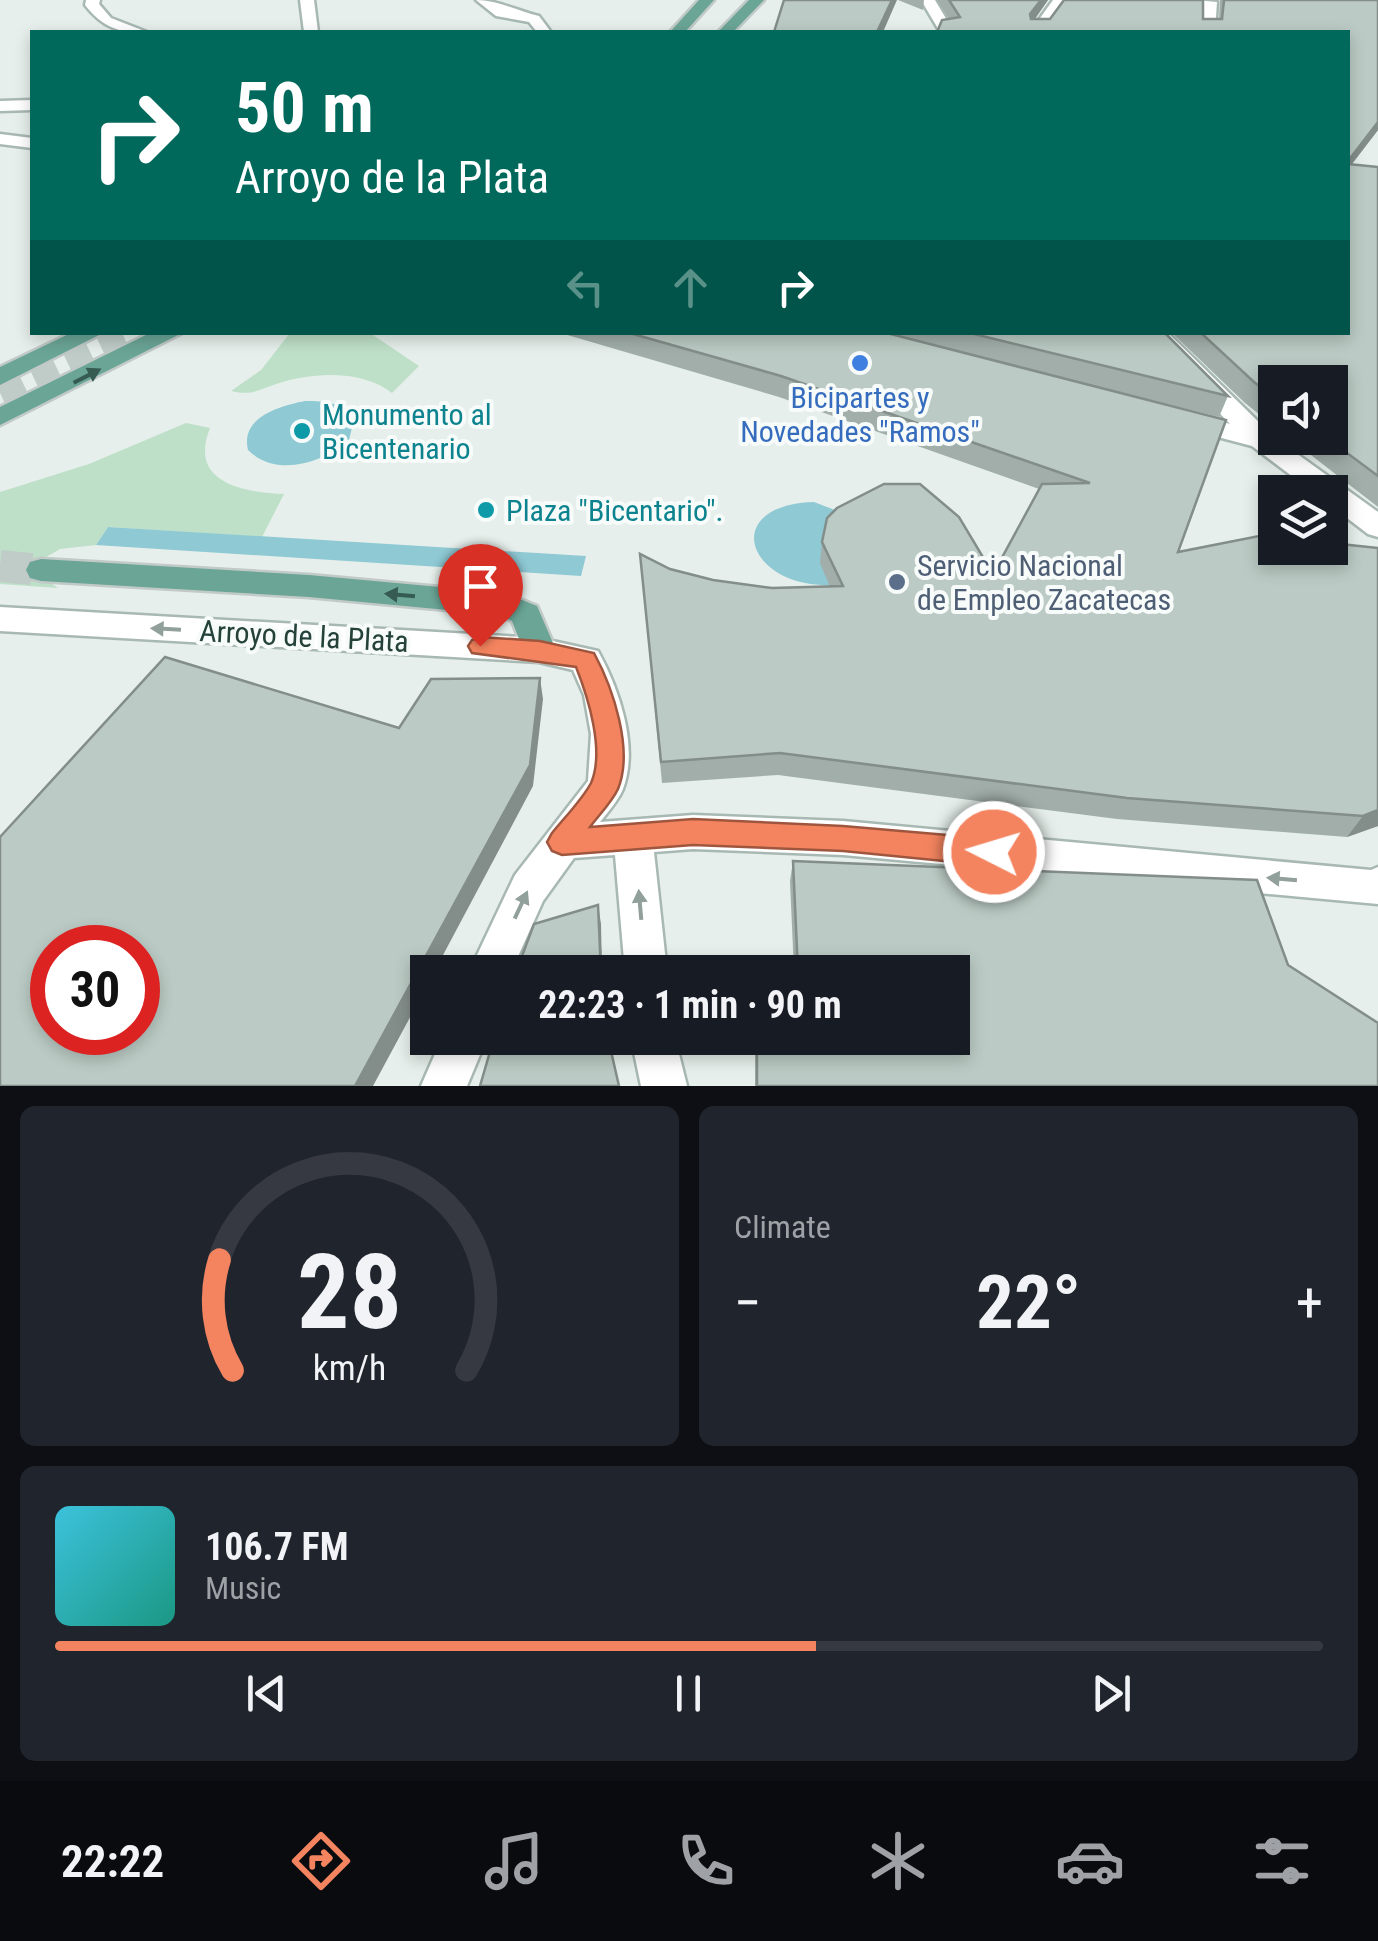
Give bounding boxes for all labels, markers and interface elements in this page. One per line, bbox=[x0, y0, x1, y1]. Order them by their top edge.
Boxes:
text: 50 m bbox=[235, 67, 374, 149]
icon: right bbox=[70, 70, 200, 200]
text: Arroyo de la Plata bbox=[235, 151, 549, 204]
icon: left bbox=[558, 260, 613, 315]
icon: ahead bbox=[663, 260, 718, 315]
icon: right bbox=[768, 260, 823, 315]
marker: Bicipartes y Novedades "Ramos" bbox=[849, 352, 871, 374]
map controls bbox=[1258, 365, 1348, 565]
button: sound bbox=[1258, 365, 1348, 455]
one-way arrow bbox=[72, 368, 101, 385]
place label: Bicipartes y Novedades "Ramos" bbox=[740, 380, 980, 449]
place label: Monumento al Bicentenario bbox=[322, 397, 492, 466]
marker: Monumento al Bicentenario bbox=[291, 420, 313, 442]
button: layers bbox=[1258, 475, 1348, 565]
place label: Plaza "Bicentario". bbox=[506, 493, 724, 528]
marker: Plaza "Bicentario". bbox=[475, 499, 497, 521]
pin bbox=[438, 544, 523, 647]
place label: Servicio Nacional de Empleo Zacatecas bbox=[917, 548, 1171, 617]
icon: arrive bbox=[453, 559, 508, 614]
marker: Servicio Nacional de Empleo Zacatecas bbox=[886, 571, 908, 593]
one-way arrow bbox=[383, 586, 415, 602]
street label: Arroyo de la Plata bbox=[199, 613, 409, 659]
one-way arrow bbox=[150, 621, 182, 637]
position arrow bbox=[942, 800, 1046, 904]
one-way arrow bbox=[1265, 871, 1297, 887]
one-way arrow bbox=[631, 888, 647, 920]
one-way arrow bbox=[513, 890, 530, 919]
speed limit sign: 30 bbox=[30, 925, 160, 1055]
text: 22:23 · 1 min · 90 m bbox=[538, 983, 842, 1027]
text: Climate bbox=[734, 1208, 831, 1246]
text: 28 bbox=[297, 1232, 402, 1353]
text: 22° bbox=[976, 1258, 1081, 1346]
text: − bbox=[734, 1271, 762, 1335]
text: + bbox=[1296, 1271, 1323, 1335]
text: km/h bbox=[313, 1347, 386, 1389]
text: 106.7 FM bbox=[205, 1525, 349, 1569]
text: Music bbox=[205, 1569, 281, 1607]
icon: previous bbox=[239, 1666, 294, 1721]
icon: pause bbox=[661, 1666, 716, 1721]
icon: next bbox=[1084, 1666, 1139, 1721]
icon: directions bbox=[286, 1826, 356, 1896]
icon: music bbox=[479, 1826, 549, 1896]
icon: phone bbox=[671, 1826, 741, 1896]
icon: climate bbox=[863, 1826, 933, 1896]
icon: car bbox=[1055, 1826, 1125, 1896]
icon: filters bbox=[1247, 1826, 1317, 1896]
text: 22:22 bbox=[61, 1835, 164, 1888]

